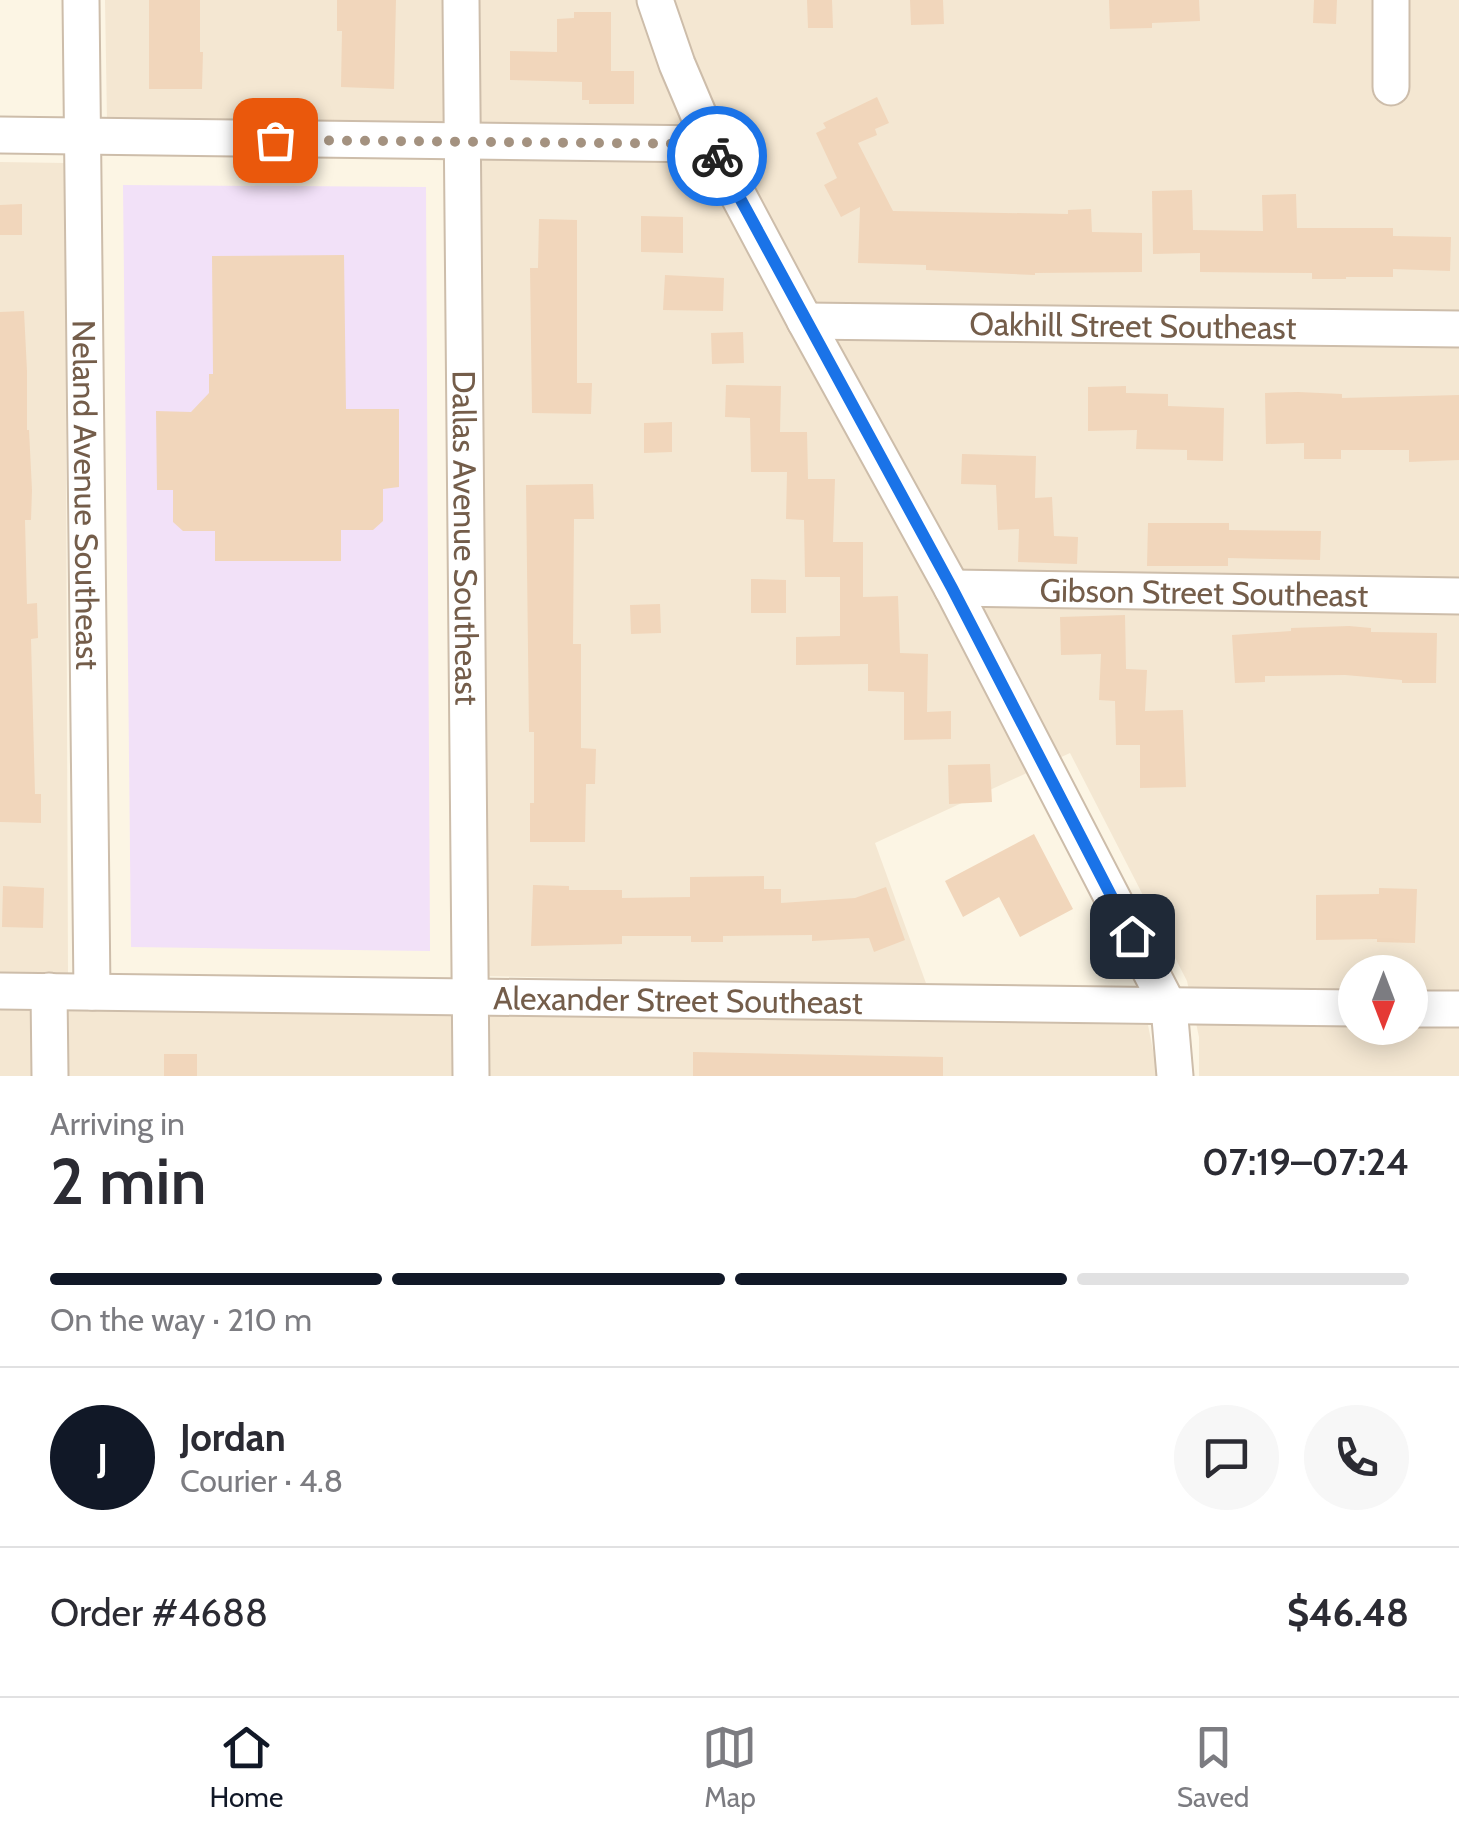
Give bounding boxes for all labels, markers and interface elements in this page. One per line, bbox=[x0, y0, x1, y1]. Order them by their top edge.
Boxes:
pin bbox=[233, 98, 318, 183]
courier bbox=[667, 106, 767, 206]
icon: bag bbox=[248, 113, 303, 168]
icon: bike bbox=[690, 129, 745, 184]
street label: Oakhill Street Southeast bbox=[969, 304, 1297, 347]
street label: Neland Avenue Southeast bbox=[65, 320, 108, 670]
street label: Dallas Avenue Southeast bbox=[445, 370, 487, 706]
street label: Gibson Street Southeast bbox=[1039, 570, 1369, 614]
pin bbox=[1090, 894, 1175, 979]
icon: home bbox=[1105, 909, 1160, 964]
north arrow bbox=[1338, 955, 1428, 1045]
map controls bbox=[1338, 955, 1428, 1045]
street label: Alexander Street Southeast bbox=[493, 978, 863, 1021]
text: Arriving in bbox=[50, 1104, 185, 1143]
text: 07:19–07:24 bbox=[1202, 1138, 1409, 1185]
text: 2 min bbox=[50, 1141, 207, 1220]
text: On the way · 210 m bbox=[50, 1300, 312, 1339]
button: chat bbox=[1174, 1405, 1279, 1510]
button: phone bbox=[1304, 1405, 1409, 1510]
text: Jordan bbox=[180, 1414, 286, 1461]
text: J bbox=[97, 1434, 108, 1481]
text: Courier · 4.8 bbox=[180, 1461, 343, 1500]
text: Order #4688 bbox=[50, 1589, 268, 1636]
text: $46.48 bbox=[1287, 1589, 1409, 1636]
tab: Home bbox=[210, 1720, 283, 1814]
tab: Map bbox=[702, 1720, 757, 1814]
tab: Saved bbox=[1177, 1720, 1249, 1814]

